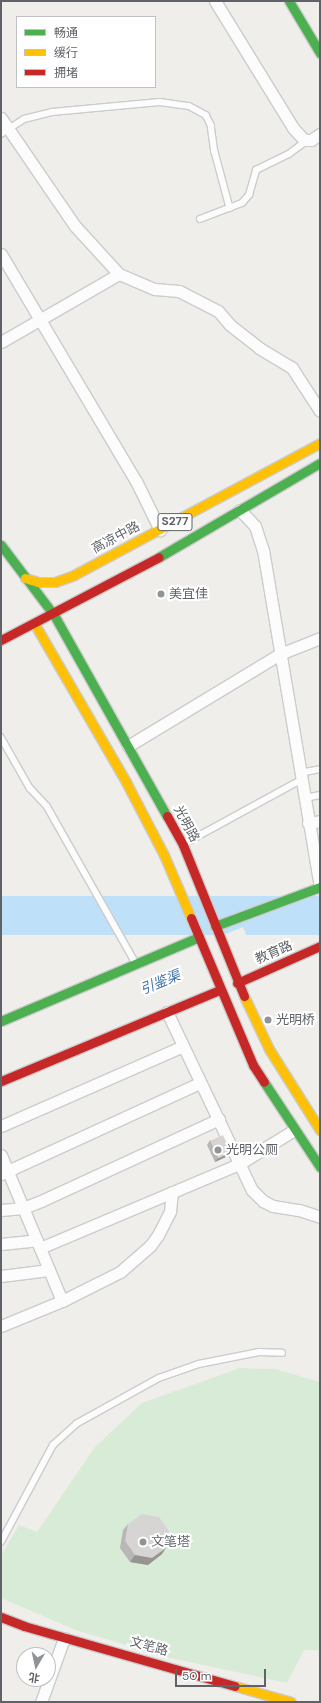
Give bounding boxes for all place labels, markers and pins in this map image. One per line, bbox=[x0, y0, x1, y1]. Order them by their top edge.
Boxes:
place label: 美宜佳 bbox=[169, 586, 208, 602]
marker: 美宜佳 bbox=[156, 589, 166, 599]
place label: 光明桥 bbox=[276, 1012, 315, 1028]
marker: 光明桥 bbox=[263, 1015, 273, 1025]
place label: 光明公厕 bbox=[226, 1142, 278, 1158]
marker: 光明公厕 bbox=[213, 1145, 223, 1155]
place label: 文笔塔 bbox=[151, 1534, 190, 1550]
marker: 文笔塔 bbox=[138, 1537, 148, 1547]

